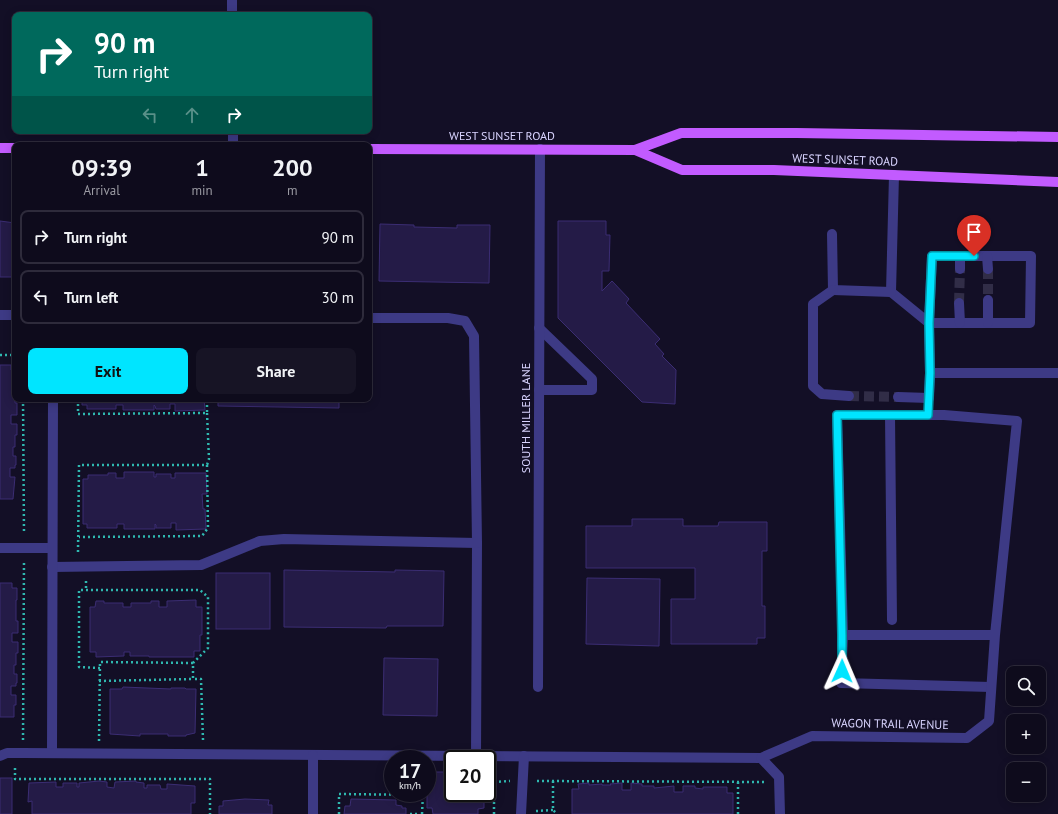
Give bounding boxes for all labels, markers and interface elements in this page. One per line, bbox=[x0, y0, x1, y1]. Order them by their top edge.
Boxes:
text: 90 m bbox=[94, 24, 155, 61]
icon: right bbox=[28, 28, 80, 80]
text: Turn right bbox=[94, 60, 169, 83]
icon: left bbox=[139, 104, 161, 126]
icon: ahead bbox=[181, 104, 203, 126]
icon: right bbox=[223, 104, 245, 126]
street label: WEST SUNSET ROAD bbox=[449, 128, 555, 143]
street label: WEST SUNSET ROAD bbox=[792, 150, 898, 169]
text: 09:39 bbox=[71, 152, 132, 183]
text: 1 bbox=[195, 152, 209, 183]
text: 200 bbox=[272, 152, 313, 183]
text: Arrival bbox=[84, 182, 120, 199]
text: min bbox=[191, 182, 213, 199]
text: m bbox=[287, 182, 298, 199]
pin bbox=[957, 215, 991, 256]
icon: arrive bbox=[963, 221, 985, 243]
icon: right bbox=[30, 226, 52, 248]
text: Turn right bbox=[64, 228, 127, 247]
text: 90 m bbox=[321, 228, 354, 247]
icon: left bbox=[30, 286, 52, 308]
text: Turn left bbox=[64, 288, 118, 307]
text: 30 m bbox=[321, 288, 354, 307]
button: Exit bbox=[28, 348, 188, 394]
button: Share bbox=[196, 348, 356, 394]
street label: SOUTH MILLER LANE bbox=[518, 363, 533, 473]
position arrow bbox=[821, 650, 863, 692]
map controls bbox=[1006, 666, 1046, 802]
button: search bbox=[1006, 666, 1046, 706]
button: + bbox=[1006, 714, 1046, 754]
street label: WAGON TRAIL AVENUE bbox=[831, 715, 949, 732]
speed limit sign: 20 bbox=[444, 750, 496, 802]
text: 17 bbox=[399, 758, 421, 784]
button: − bbox=[1006, 762, 1046, 802]
text: km/h bbox=[399, 779, 421, 792]

